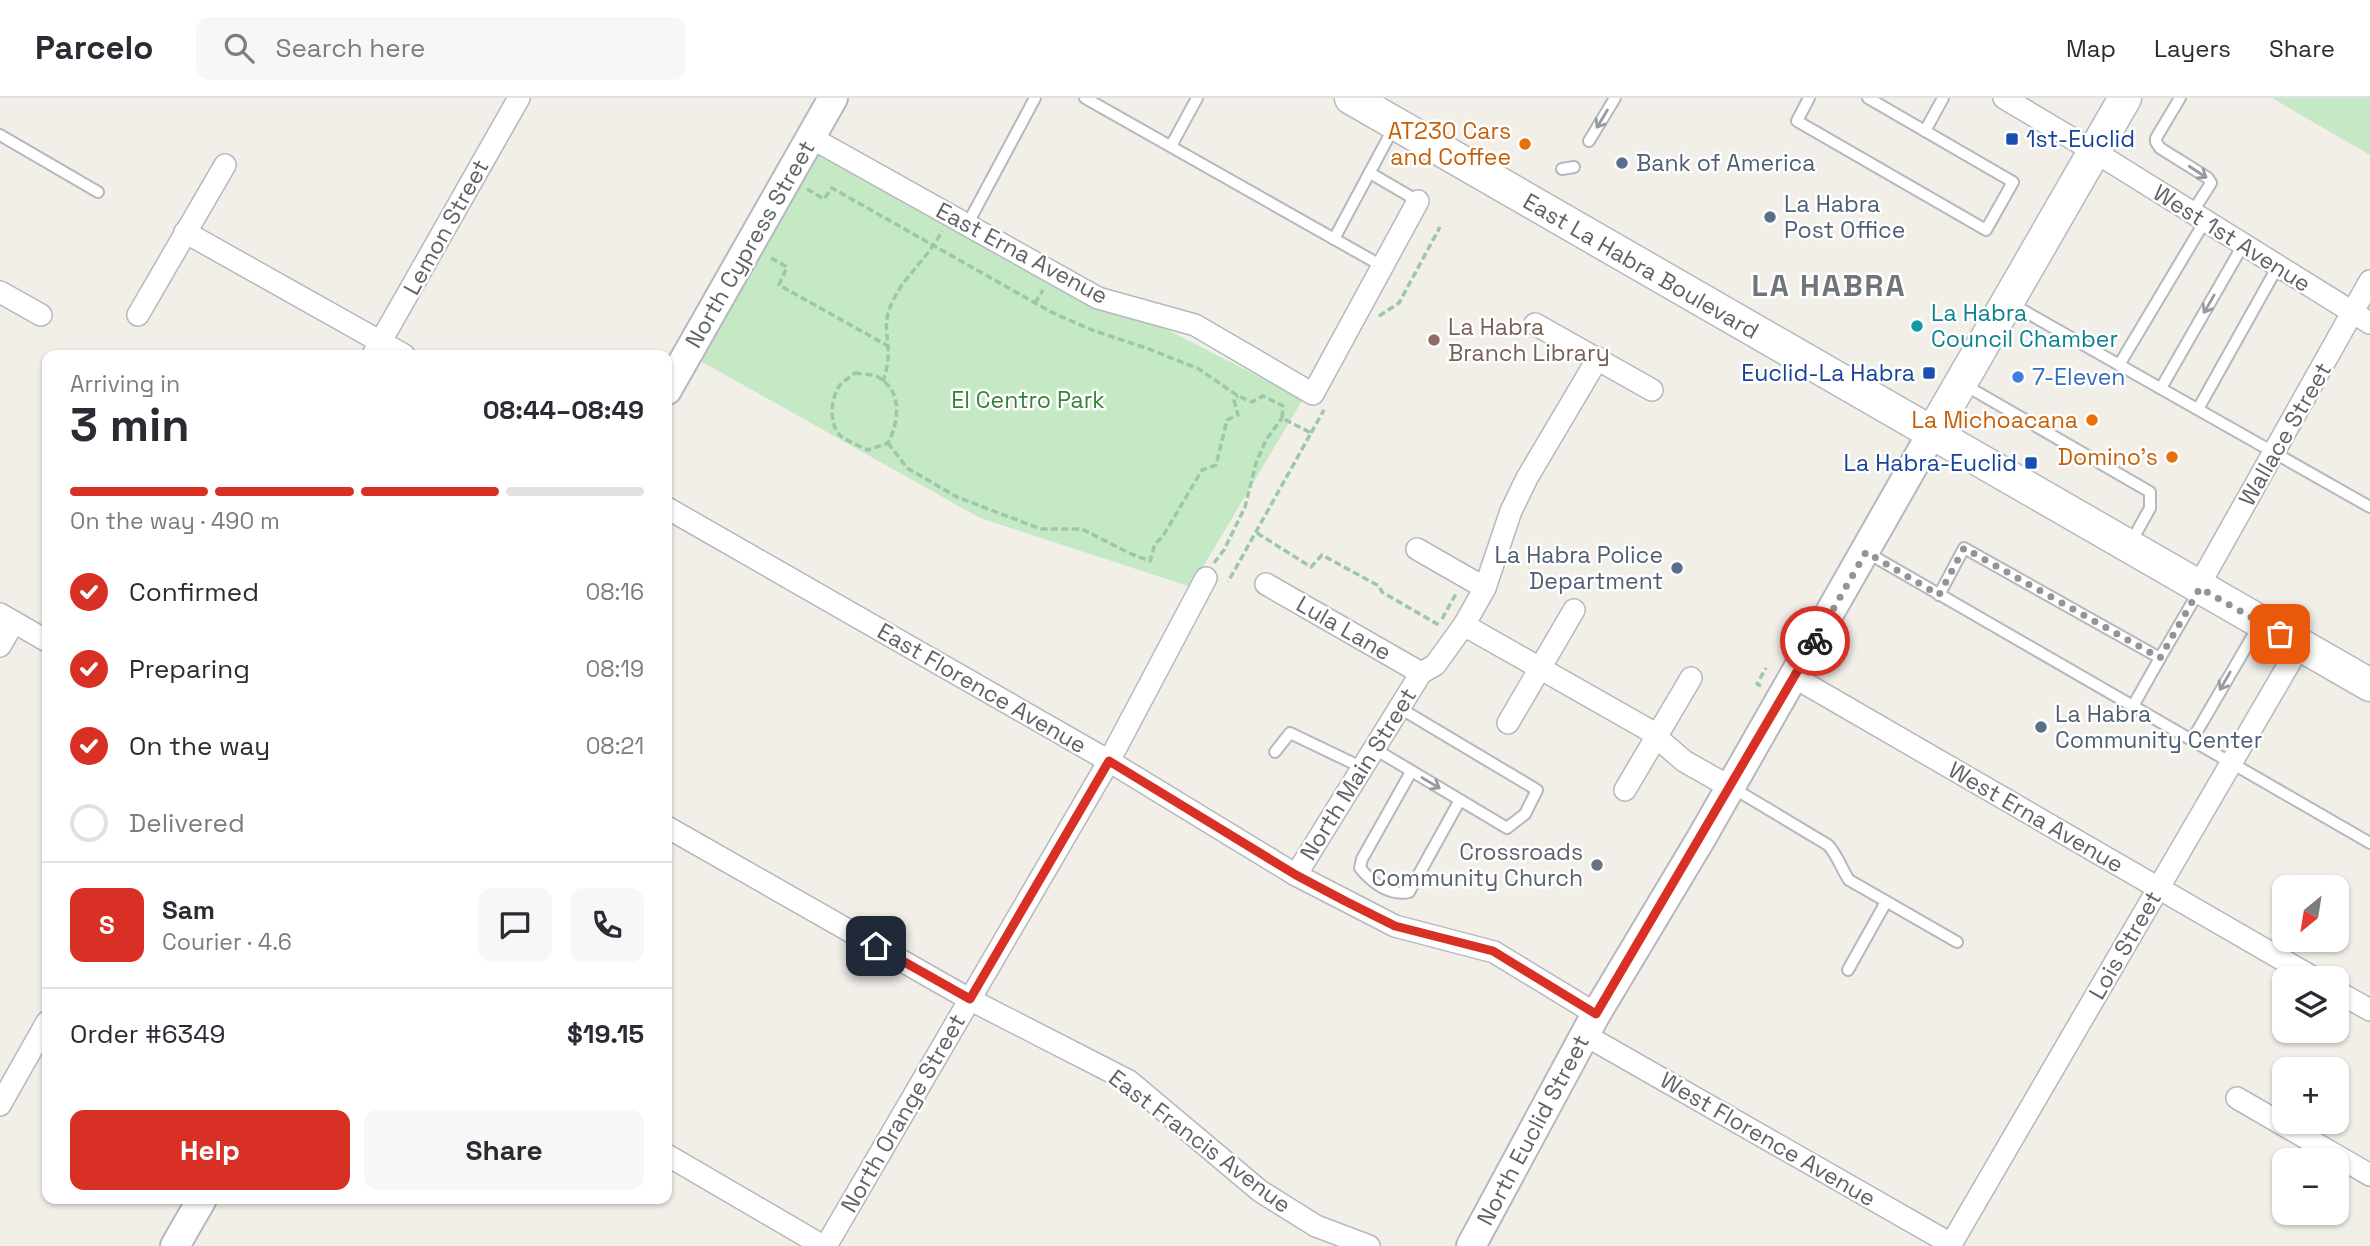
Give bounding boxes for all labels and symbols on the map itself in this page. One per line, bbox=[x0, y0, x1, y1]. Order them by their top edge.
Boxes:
one-way arrow bbox=[1595, 109, 1609, 129]
place label: AT230 Cars and Coffee bbox=[1388, 116, 1511, 172]
place label: 1st-Euclid bbox=[2026, 124, 2135, 154]
marker: 1st-Euclid bbox=[2004, 131, 2020, 147]
street label: North Cypress Street bbox=[678, 135, 822, 353]
marker: AT230 Cars and Coffee bbox=[1517, 136, 1533, 152]
place label: Bank of America bbox=[1636, 148, 1816, 178]
street label: Lemon Street bbox=[396, 154, 496, 300]
marker: Bank of America bbox=[1614, 155, 1630, 171]
one-way arrow bbox=[2188, 165, 2208, 179]
street label: West 1st Avenue bbox=[2147, 177, 2317, 299]
street label: East La Habra Boulevard bbox=[1518, 186, 1764, 346]
place label: La Habra Post Office bbox=[1784, 189, 1905, 245]
street label: East Erna Avenue bbox=[931, 195, 1113, 311]
marker: La Habra Post Office bbox=[1762, 209, 1778, 225]
district label: LA HABRA bbox=[1751, 266, 1907, 305]
one-way arrow bbox=[2202, 293, 2216, 313]
place label: La Habra Council Chamber bbox=[1931, 298, 2118, 354]
place label: La Habra Branch Library bbox=[1448, 312, 1610, 368]
marker: La Habra Council Chamber bbox=[1909, 318, 1925, 334]
marker: La Habra Branch Library bbox=[1426, 332, 1442, 348]
street label: Wallace Street bbox=[2232, 357, 2338, 511]
place label: Euclid-La Habra bbox=[1741, 358, 1915, 388]
place label: 7-Eleven bbox=[2032, 362, 2125, 392]
marker: Euclid-La Habra bbox=[1921, 365, 1937, 381]
marker: 7-Eleven bbox=[2010, 369, 2026, 385]
park label: El Centro Park bbox=[951, 385, 1105, 415]
place label: La Michoacana bbox=[1911, 405, 2078, 435]
marker: La Michoacana bbox=[2084, 412, 2100, 428]
place label: Domino's bbox=[2058, 442, 2158, 472]
place label: La Habra-Euclid bbox=[1844, 448, 2017, 478]
marker: Domino's bbox=[2164, 449, 2180, 465]
marker: La Habra-Euclid bbox=[2023, 455, 2039, 471]
place label: La Habra Police Department bbox=[1494, 540, 1663, 596]
marker: La Habra Police Department bbox=[1669, 560, 1685, 576]
street label: Lula Lane bbox=[1291, 589, 1397, 667]
pin bbox=[2250, 604, 2310, 664]
courier bbox=[1780, 606, 1850, 676]
street label: East Florence Avenue bbox=[872, 616, 1092, 760]
one-way arrow bbox=[2218, 671, 2232, 691]
street label: North Main Street bbox=[1293, 682, 1423, 866]
place label: La Habra Community Center bbox=[2055, 699, 2262, 755]
marker: La Habra Community Center bbox=[2033, 719, 2049, 735]
street label: West Erna Avenue bbox=[1943, 755, 2129, 879]
one-way arrow bbox=[1421, 777, 1441, 791]
place label: Crossroads Community Church bbox=[1371, 837, 1583, 893]
marker: Crossroads Community Church bbox=[1589, 857, 1605, 873]
north arrow bbox=[2272, 875, 2348, 952]
street label: Lois Street bbox=[2082, 885, 2168, 1005]
pin bbox=[846, 916, 906, 976]
street label: North Orange Street bbox=[834, 1008, 972, 1218]
street label: North Euclid Street bbox=[1470, 1029, 1596, 1231]
street label: East Francis Avenue bbox=[1103, 1063, 1297, 1219]
street label: West Florence Avenue bbox=[1655, 1065, 1881, 1213]

